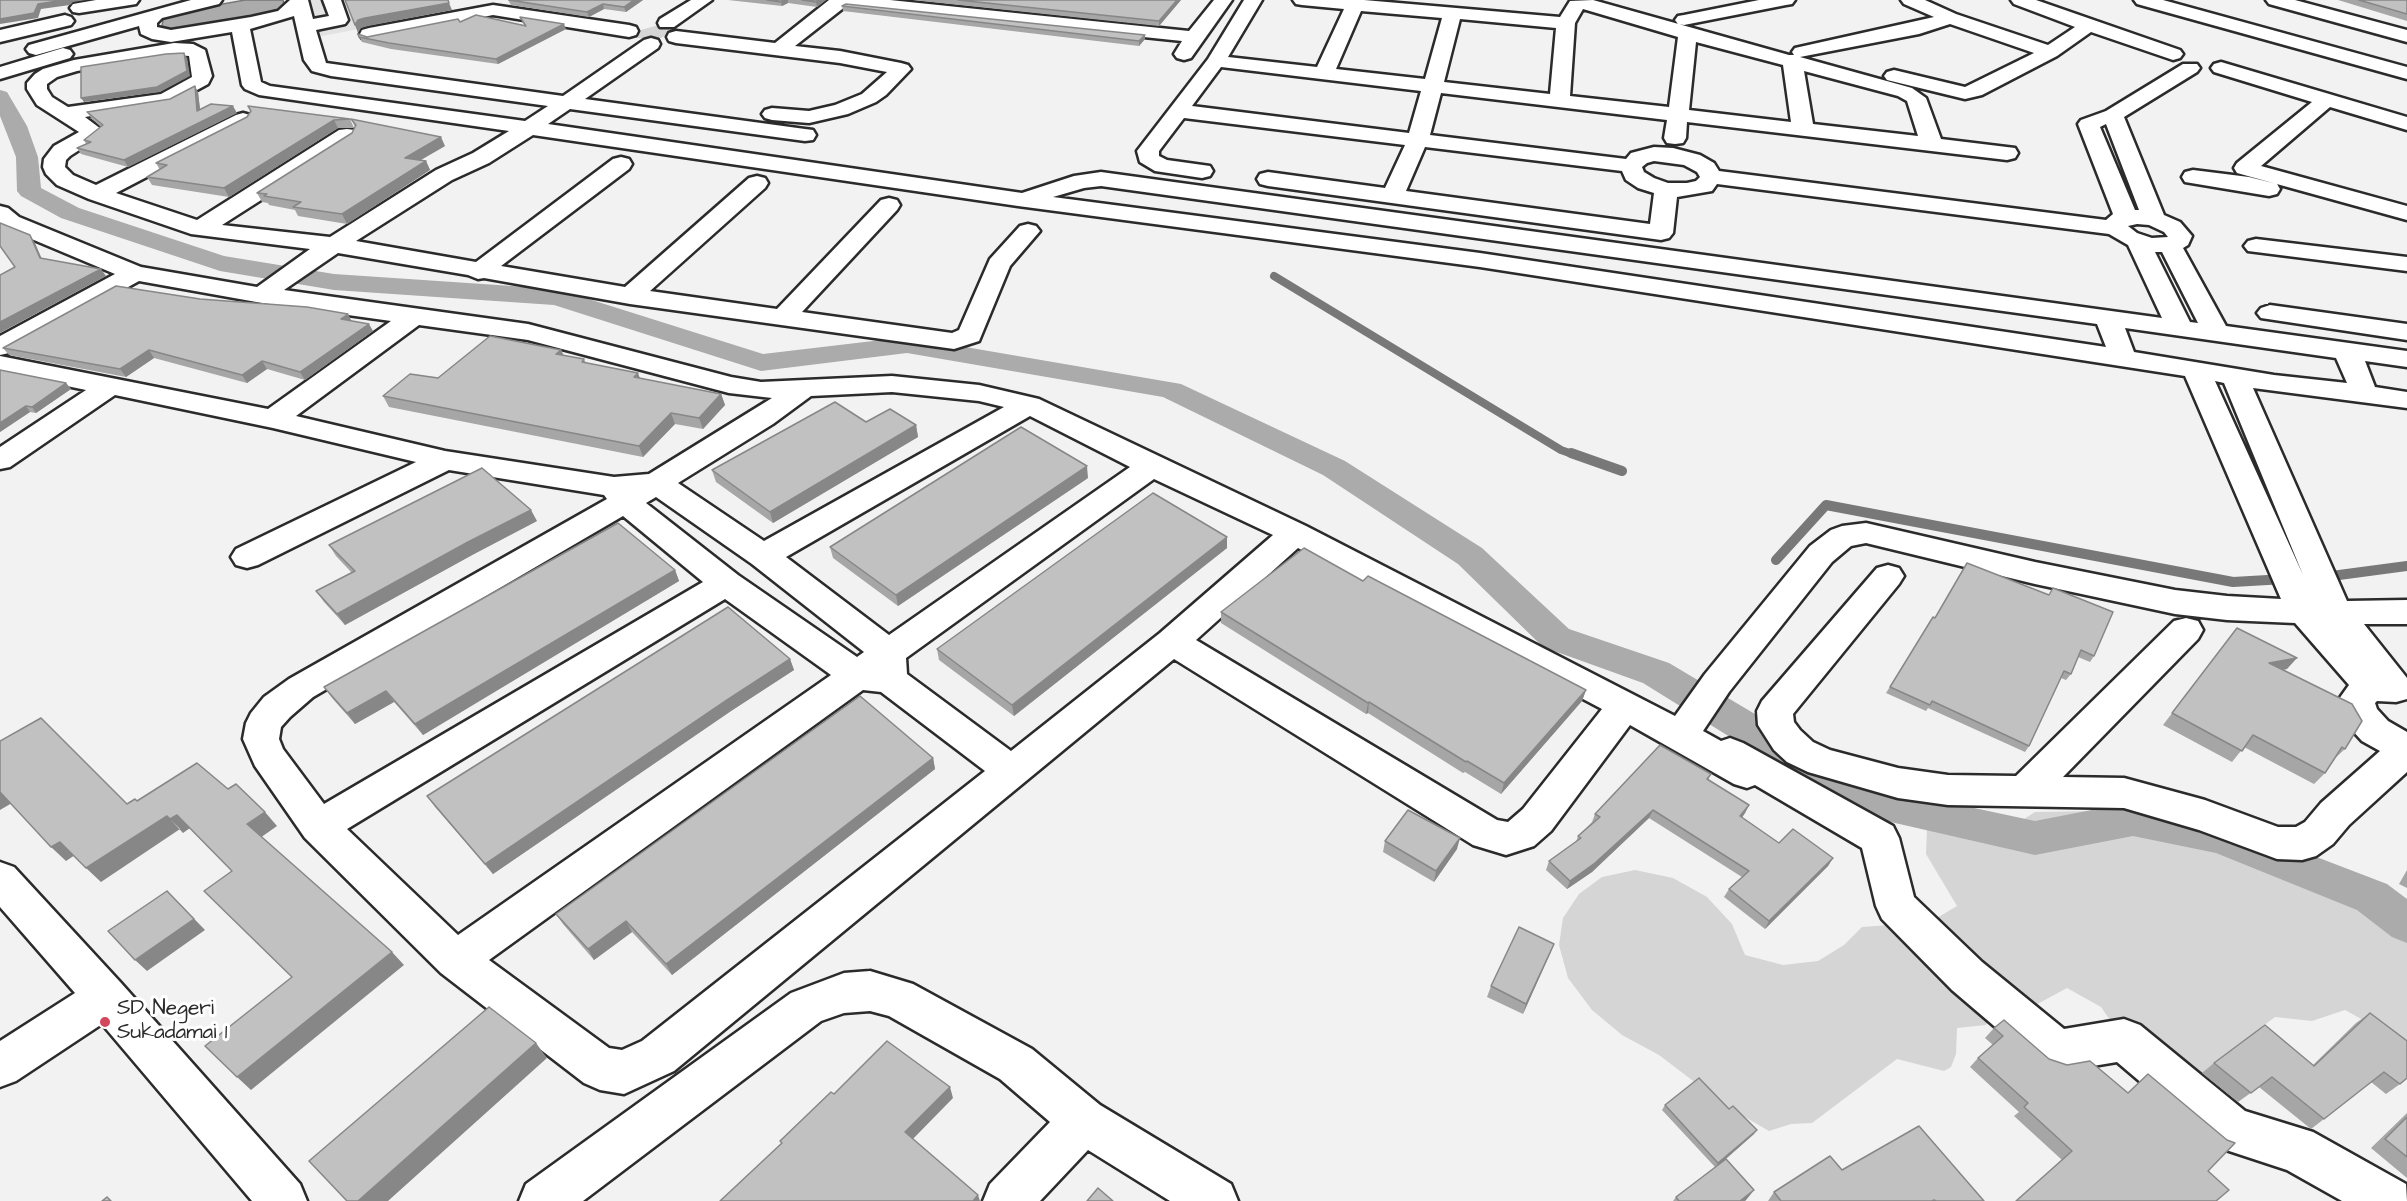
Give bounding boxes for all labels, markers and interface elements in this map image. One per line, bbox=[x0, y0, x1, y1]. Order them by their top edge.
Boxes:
place label: SD Negeri Sukadamai 1 bbox=[117, 997, 227, 1047]
marker: SD Negeri Sukadamai 1 bbox=[98, 1015, 112, 1029]

